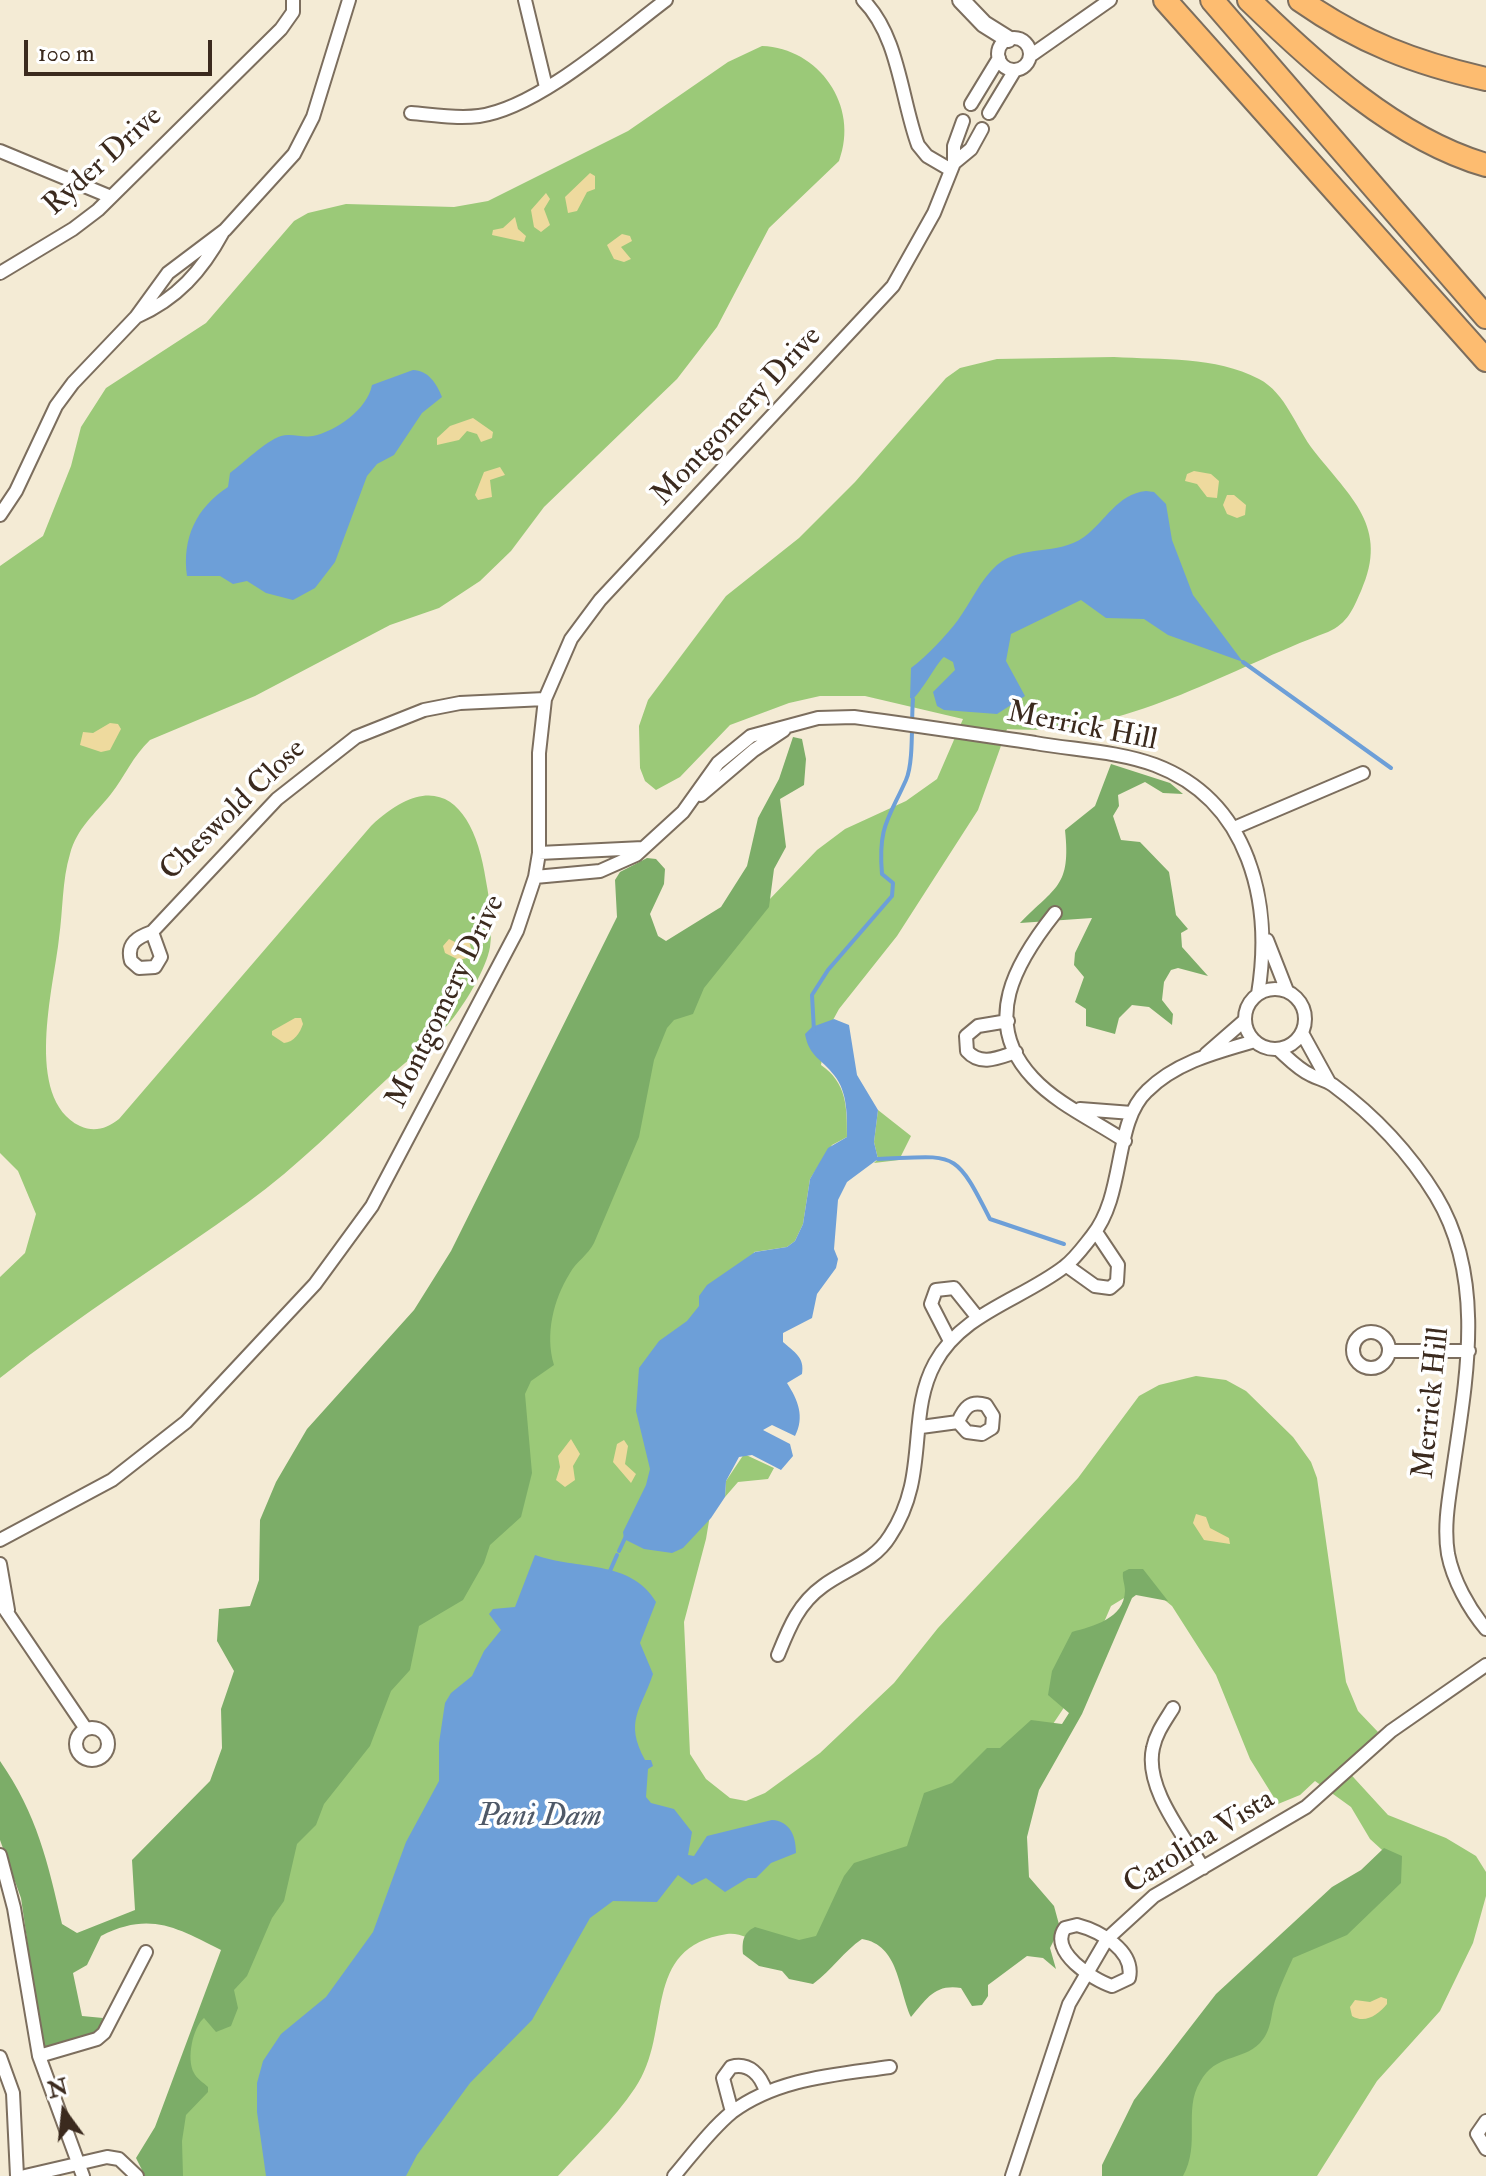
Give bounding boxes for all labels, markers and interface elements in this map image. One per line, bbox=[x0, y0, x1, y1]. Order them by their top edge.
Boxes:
scale bar bbox=[28, 24, 216, 74]
text: 100 m bbox=[38, 38, 95, 69]
street label: Ryder Drive bbox=[37, 99, 171, 225]
street label: Montgomery Drive bbox=[646, 320, 830, 514]
street label: Merrick Hill bbox=[1004, 696, 1160, 760]
street label: Cheswold Close bbox=[154, 733, 314, 889]
street label: Montgomery Drive bbox=[380, 890, 514, 1114]
street label: Merrick Hill bbox=[1407, 1326, 1459, 1480]
street label: Carolina Vista bbox=[1118, 1782, 1282, 1904]
water label: Pani Dam bbox=[478, 1799, 602, 1837]
north arrow bbox=[24, 2072, 104, 2152]
text: N bbox=[45, 2073, 71, 2105]

